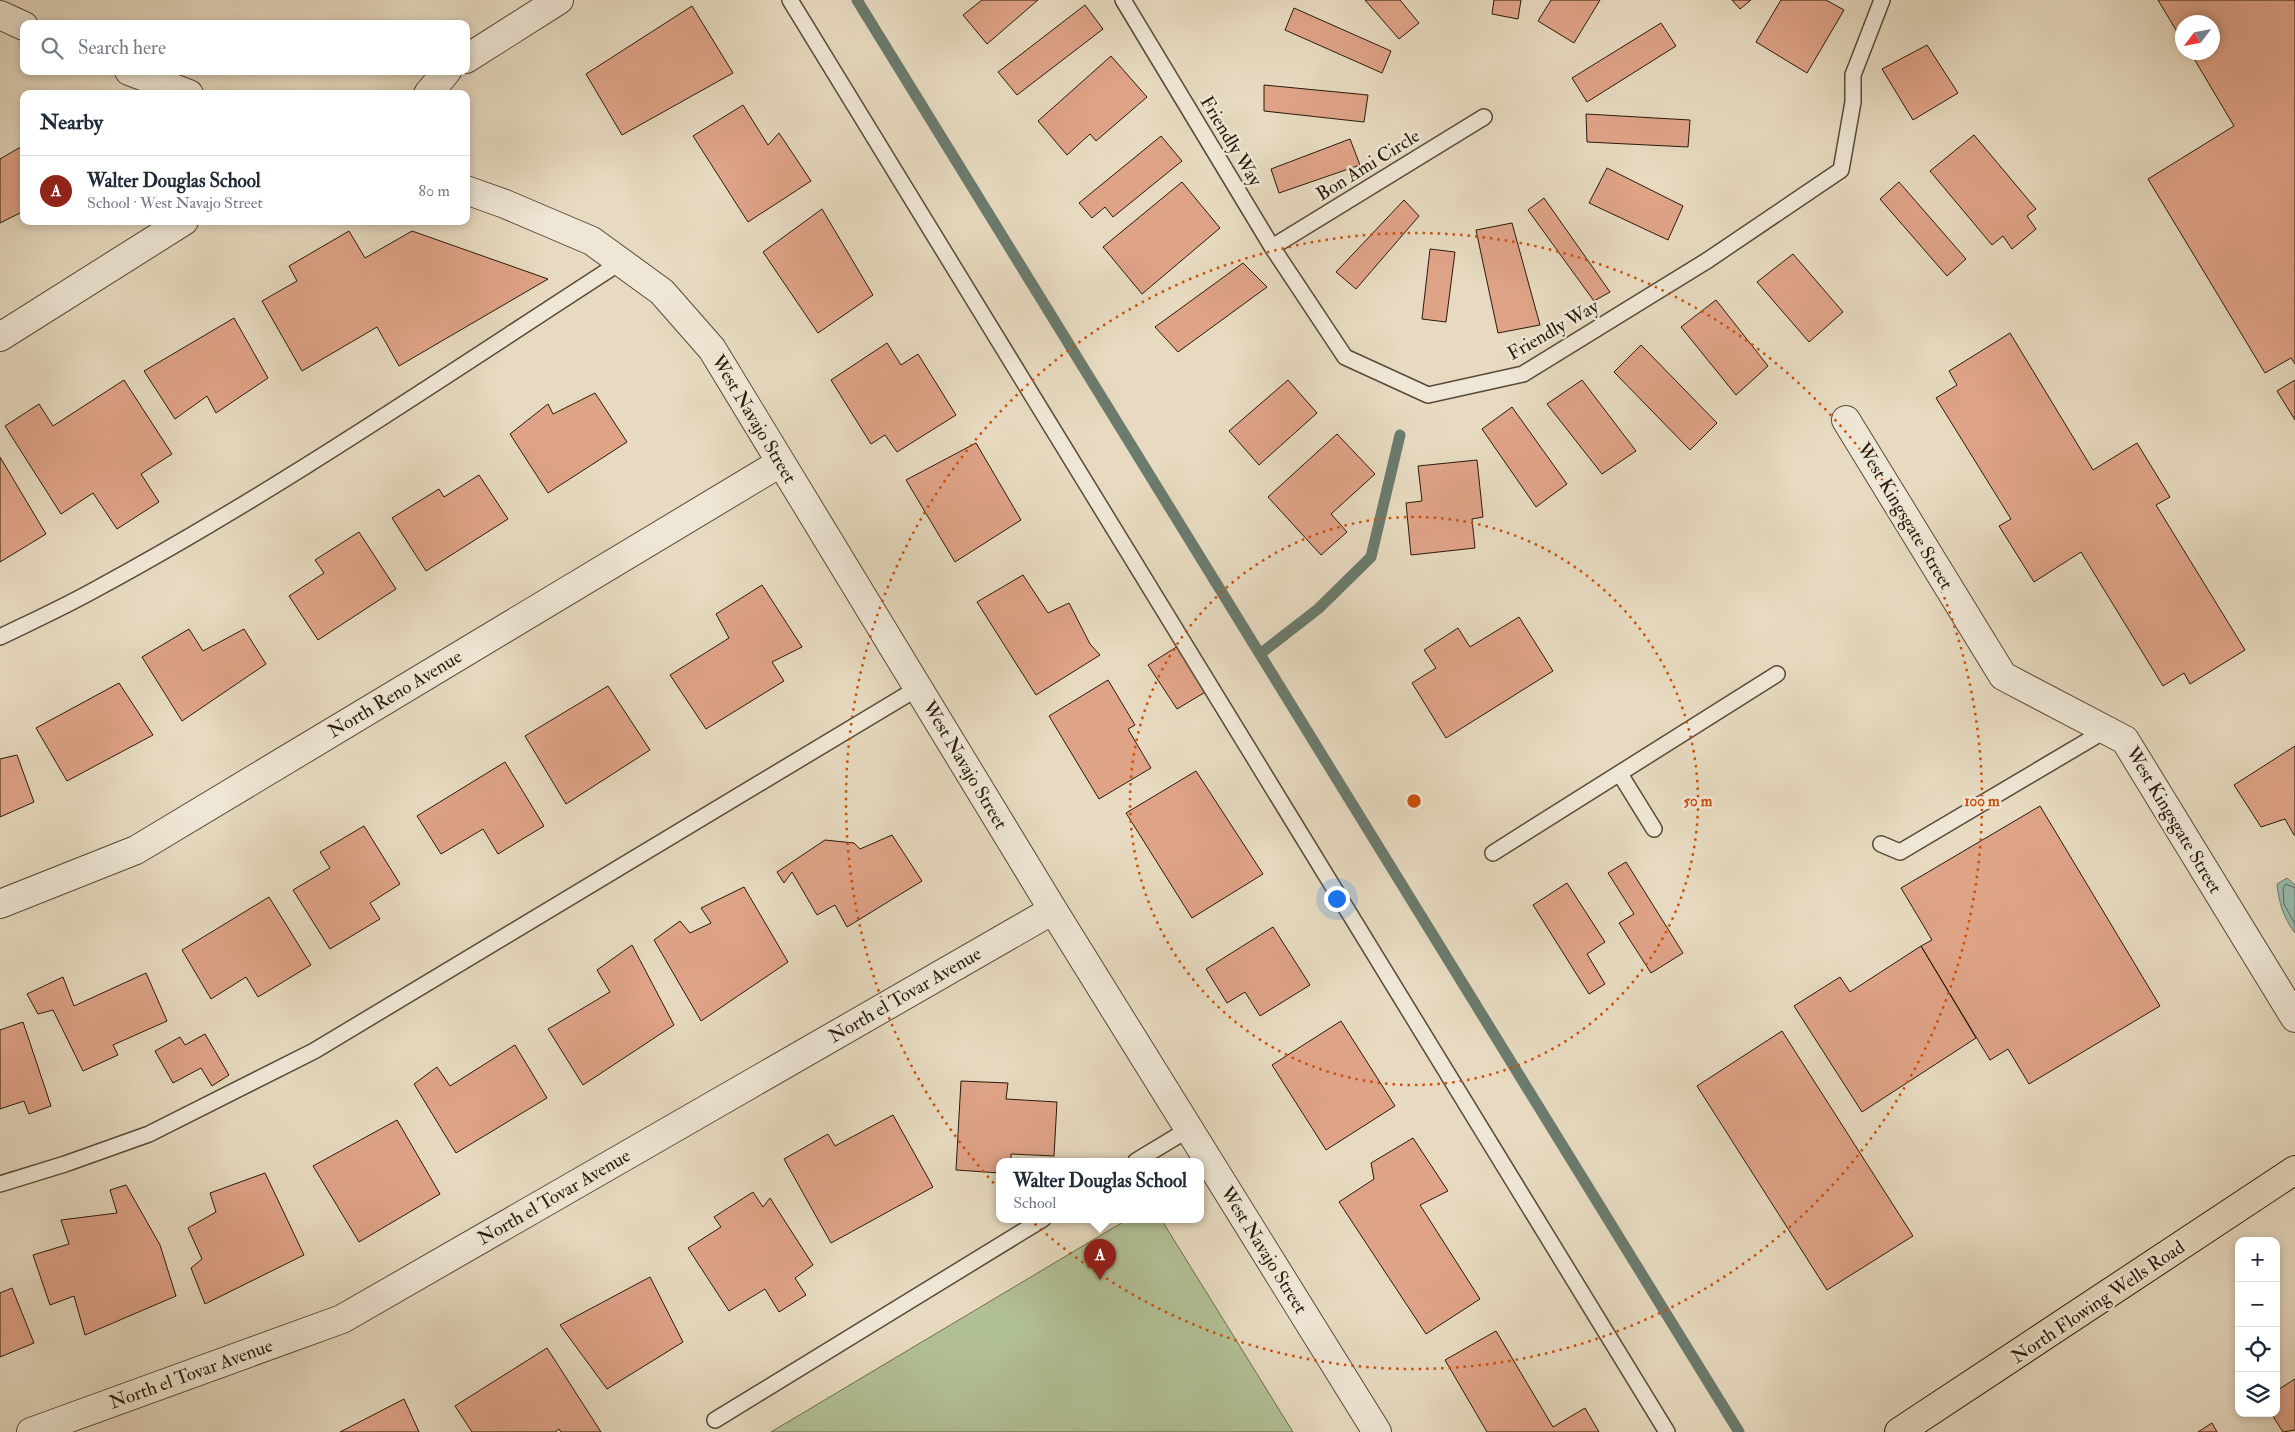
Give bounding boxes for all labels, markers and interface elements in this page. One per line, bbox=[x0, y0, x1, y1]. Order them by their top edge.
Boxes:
north arrow bbox=[2175, 15, 2220, 60]
search box bbox=[20, 20, 470, 75]
icon: search bbox=[38, 34, 66, 62]
text: Search here bbox=[78, 36, 166, 60]
street label: Friendly Way bbox=[1195, 91, 1268, 191]
text: Nearby bbox=[40, 109, 103, 136]
street label: Bon Ami Circle bbox=[1312, 124, 1424, 206]
text: Walter Douglas School bbox=[87, 169, 261, 193]
text: A bbox=[51, 181, 61, 201]
text: 80 m bbox=[419, 181, 450, 201]
text: School · West Navajo Street bbox=[87, 193, 263, 213]
street label: Friendly Way bbox=[1503, 294, 1603, 366]
street label: West Navajo Street bbox=[706, 350, 802, 488]
street label: West Kingsgate Street bbox=[1851, 437, 1958, 594]
street label: North Reno Avenue bbox=[324, 644, 466, 743]
street label: West Navajo Street bbox=[917, 696, 1013, 834]
street label: West Kingsgate Street bbox=[2120, 741, 2227, 898]
centre of rings bbox=[1405, 792, 1423, 810]
text: 50 m bbox=[1684, 792, 1713, 811]
text: 100 m bbox=[1964, 792, 2000, 811]
your location bbox=[1324, 886, 1350, 912]
street label: North el Tovar Avenue bbox=[824, 941, 986, 1048]
street label: North el Tovar Avenue bbox=[473, 1143, 635, 1250]
popup bbox=[996, 1158, 1204, 1223]
text: Walter Douglas School bbox=[1013, 1169, 1187, 1193]
street label: West Navajo Street bbox=[1215, 1181, 1313, 1318]
text: School bbox=[1013, 1193, 1056, 1213]
street label: North Flowing Wells Road bbox=[2007, 1235, 2190, 1369]
map controls bbox=[2235, 1237, 2280, 1417]
button: + bbox=[2235, 1237, 2280, 1282]
pin: A bbox=[1084, 1239, 1116, 1280]
button: − bbox=[2235, 1282, 2280, 1327]
button: locate bbox=[2235, 1327, 2280, 1372]
street label: North el Tovar Avenue bbox=[106, 1333, 276, 1415]
button: layers bbox=[2235, 1372, 2280, 1417]

